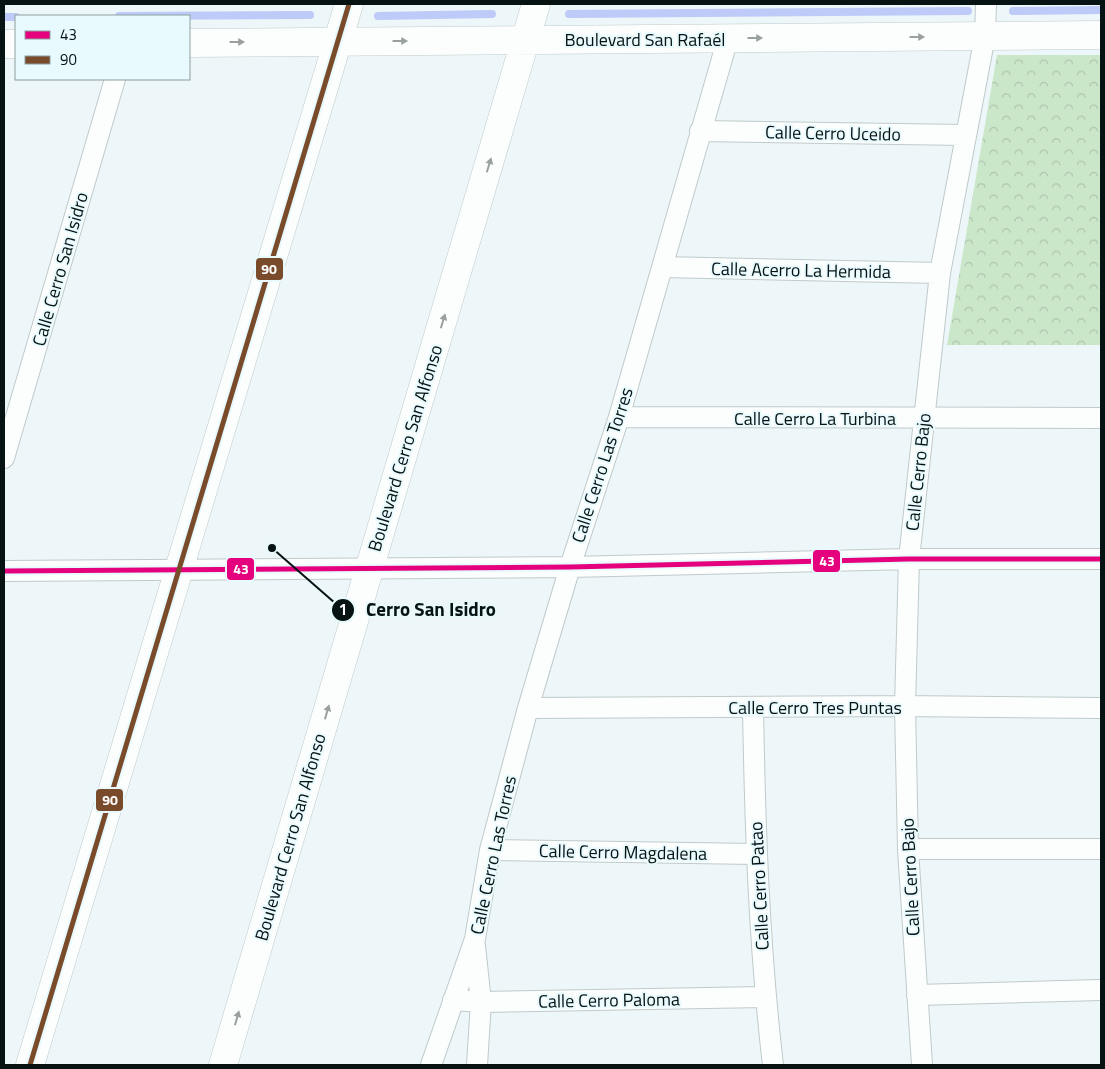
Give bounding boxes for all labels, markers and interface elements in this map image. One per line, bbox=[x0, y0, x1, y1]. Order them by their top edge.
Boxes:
legend bbox=[15, 15, 190, 80]
text: 43 bbox=[60, 23, 77, 46]
street label: Boulevard San Rafaél bbox=[565, 26, 726, 53]
one-way arrow bbox=[910, 33, 926, 41]
one-way arrow bbox=[747, 34, 763, 42]
one-way arrow bbox=[392, 37, 408, 45]
one-way arrow bbox=[230, 38, 246, 46]
text: 90 bbox=[60, 48, 77, 71]
street label: Calle Cerro Uceido bbox=[765, 118, 901, 148]
one-way arrow bbox=[486, 157, 494, 172]
street label: Calle Cerro San Isidro bbox=[25, 189, 95, 349]
street label: Calle Acerro La Hermida bbox=[711, 255, 891, 285]
line badge: 90 bbox=[255, 257, 284, 281]
text: 90 bbox=[261, 258, 277, 279]
one-way arrow bbox=[439, 313, 447, 328]
street label: Boulevard Cerro San Alfonso bbox=[361, 341, 449, 555]
street label: Calle Cerro Las Torres bbox=[564, 384, 640, 546]
street label: Calle Cerro La Turbina bbox=[734, 405, 896, 432]
street label: Calle Cerro Bajo bbox=[898, 412, 938, 532]
line badge: 43 bbox=[812, 549, 841, 573]
text: 43 bbox=[819, 550, 835, 571]
line badge: 43 bbox=[226, 557, 255, 581]
text: 43 bbox=[233, 558, 249, 579]
callout: Cerro San Isidro bbox=[331, 593, 506, 627]
text: Cerro San Isidro bbox=[366, 594, 496, 623]
text: 1 bbox=[339, 598, 347, 621]
street label: Calle Cerro Tres Puntas bbox=[728, 694, 902, 721]
one-way arrow bbox=[324, 704, 332, 719]
street label: Boulevard Cerro San Alfonso bbox=[247, 730, 333, 944]
street label: Calle Cerro Las Torres bbox=[463, 773, 523, 937]
line badge: 90 bbox=[95, 788, 124, 812]
text: 90 bbox=[102, 789, 118, 810]
street label: Calle Cerro Bajo bbox=[893, 817, 927, 937]
street label: Calle Cerro Patao bbox=[742, 821, 776, 951]
street label: Calle Cerro Magdalena bbox=[539, 837, 707, 867]
street label: Calle Cerro Paloma bbox=[538, 985, 680, 1015]
one-way arrow bbox=[233, 1011, 241, 1026]

